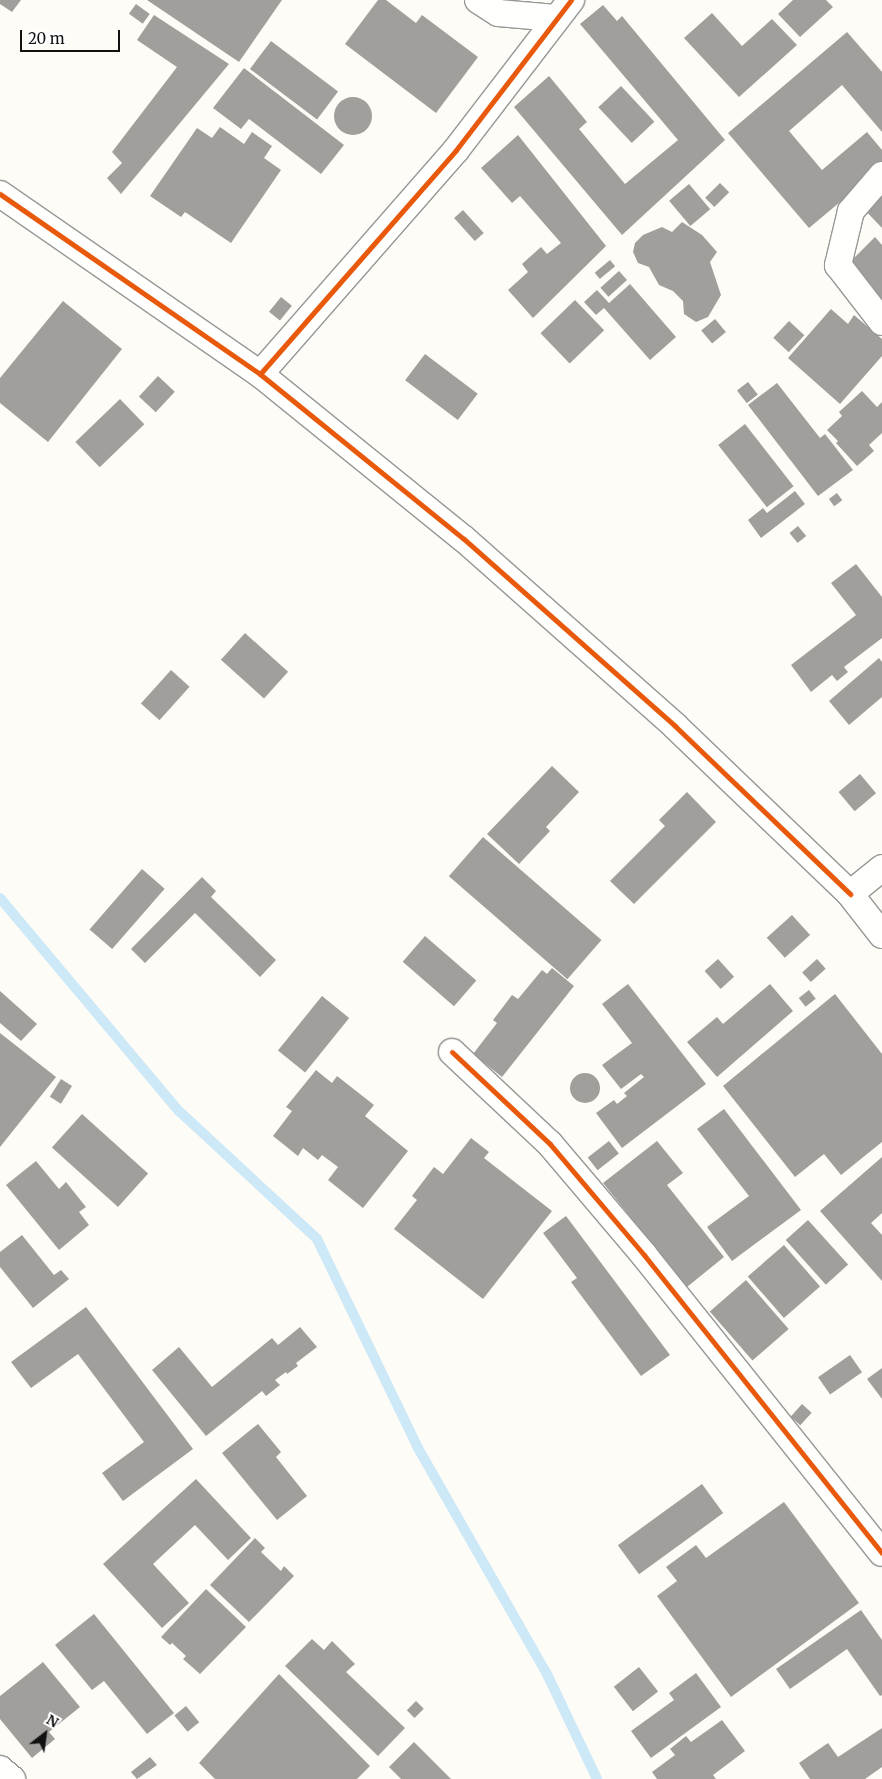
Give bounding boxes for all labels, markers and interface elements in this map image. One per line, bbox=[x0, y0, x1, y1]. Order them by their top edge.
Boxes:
scale bar bbox=[22, 20, 122, 52]
text: 20 m bbox=[28, 29, 65, 48]
north arrow bbox=[20, 1709, 70, 1759]
text: N bbox=[43, 1710, 62, 1732]

